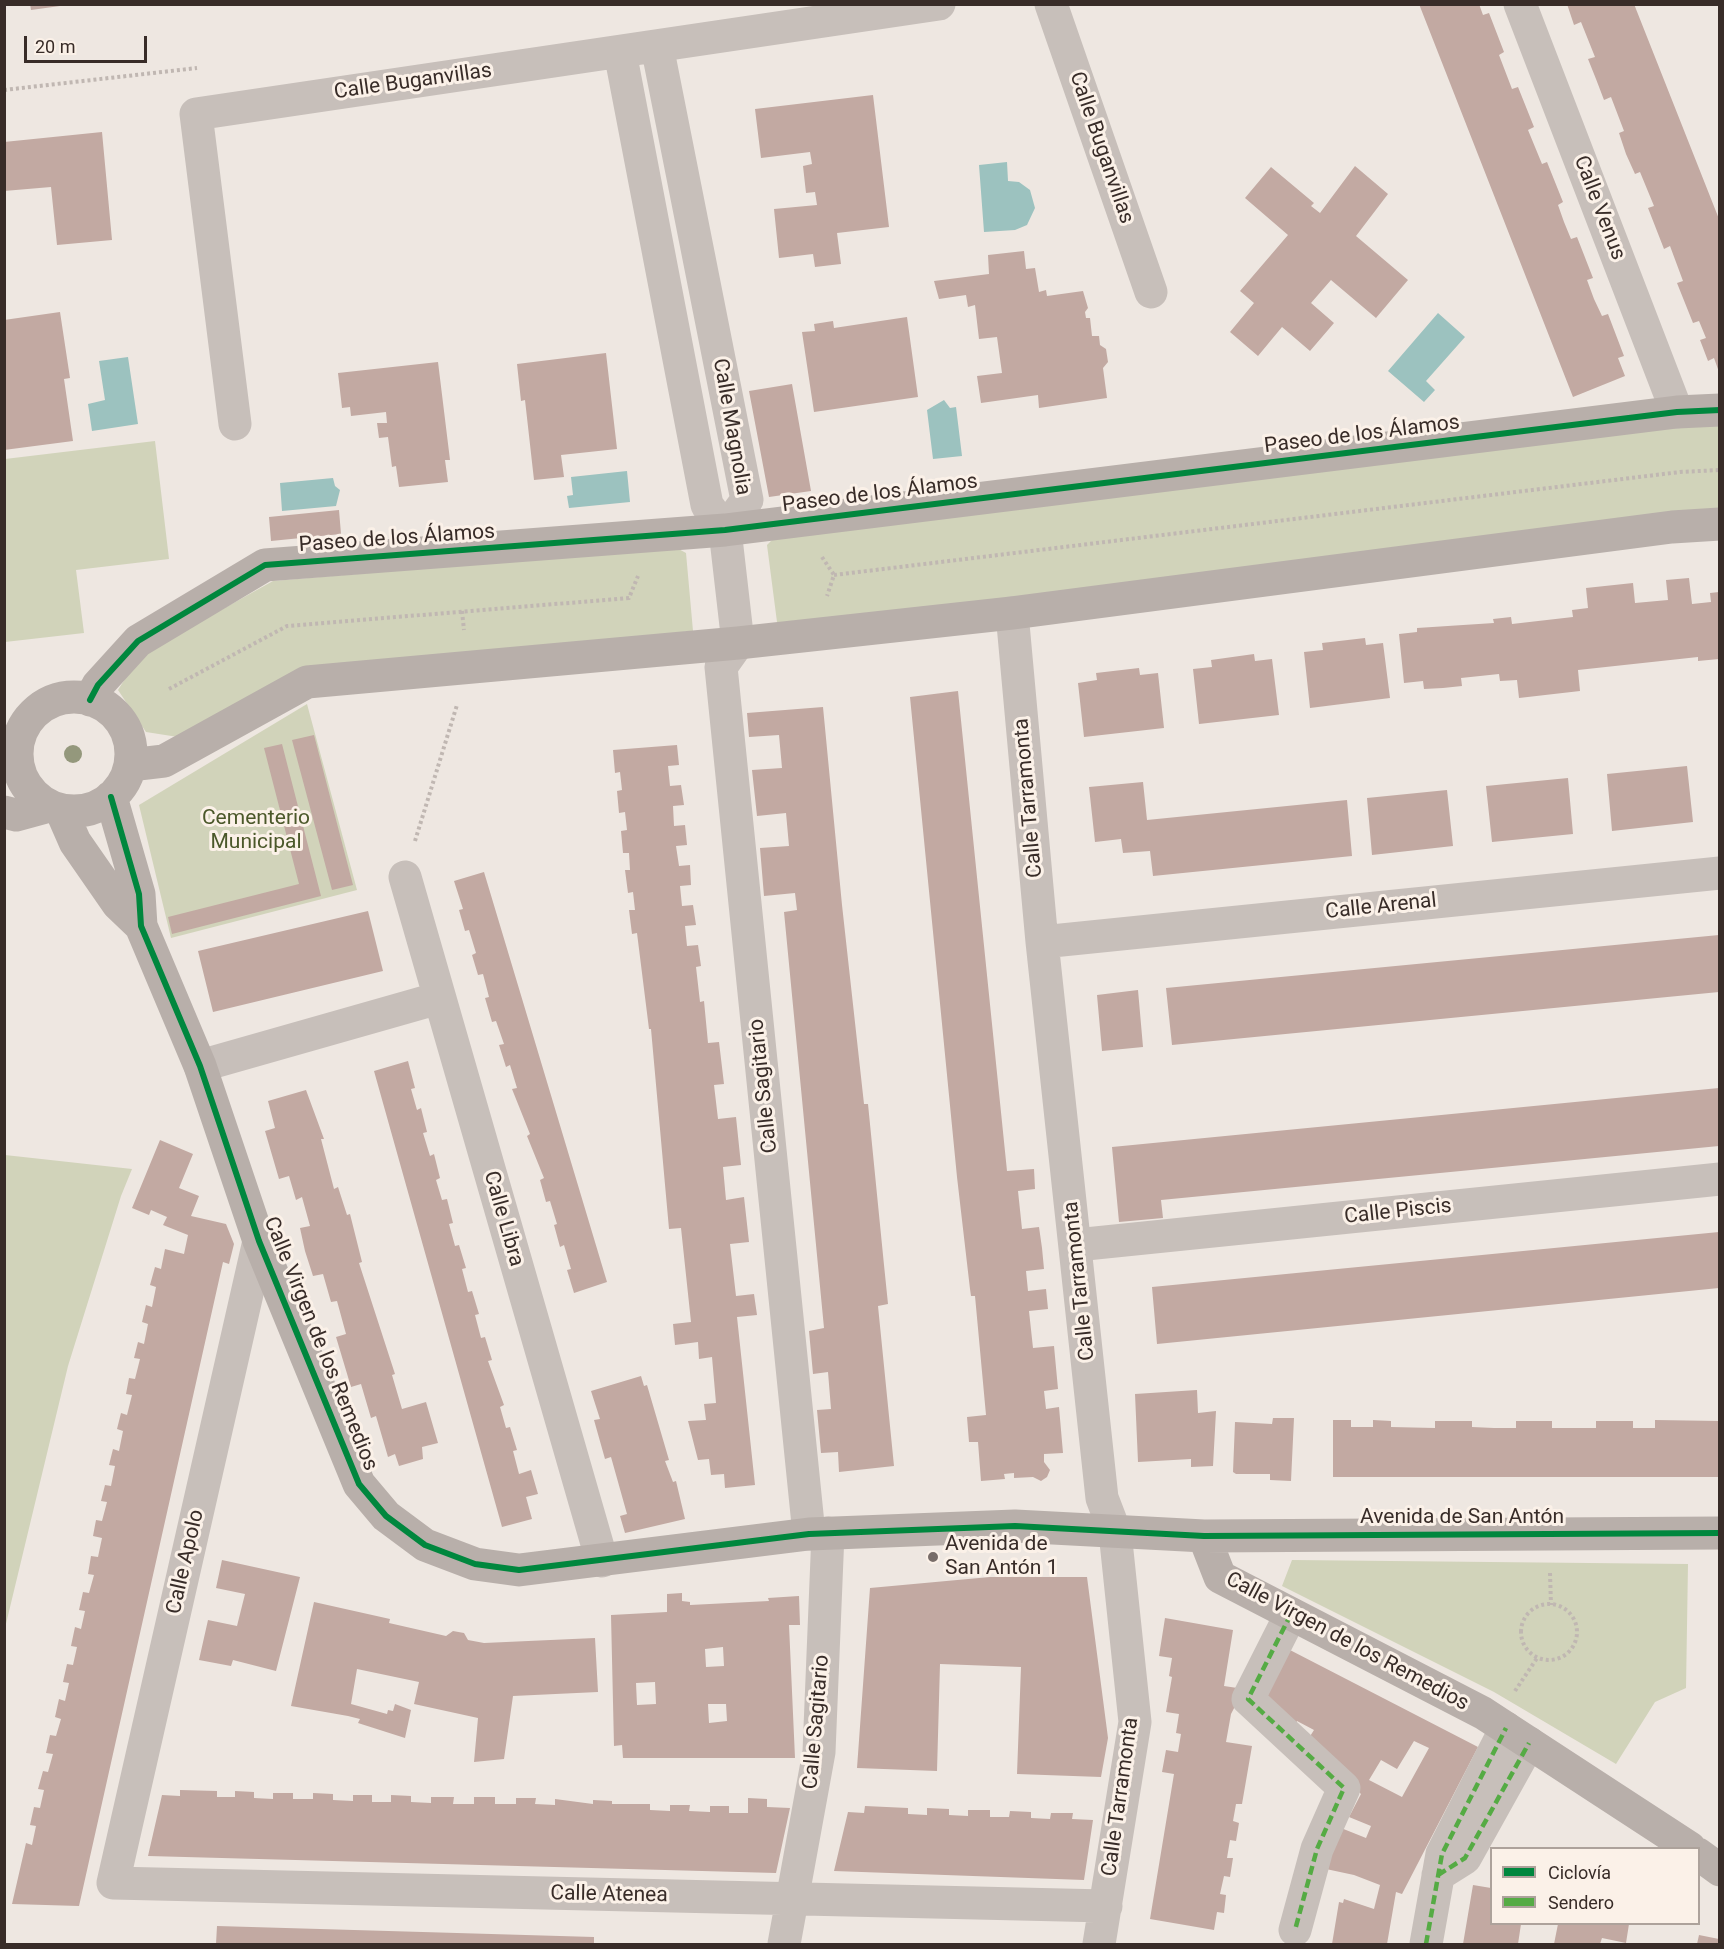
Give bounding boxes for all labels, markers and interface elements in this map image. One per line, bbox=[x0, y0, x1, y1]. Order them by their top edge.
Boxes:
scale bar bbox=[27, 24, 150, 62]
text: 20 m bbox=[35, 36, 75, 57]
street label: Calle Buganvillas bbox=[333, 58, 493, 106]
street label: Calle Buganvillas bbox=[1063, 69, 1139, 227]
street label: Calle Venus bbox=[1568, 152, 1630, 264]
street label: Calle Magnolia bbox=[707, 357, 755, 497]
street label: Paseo de los Álamos bbox=[1263, 411, 1461, 459]
street label: Paseo de los Álamos bbox=[781, 470, 979, 518]
street label: Paseo de los Álamos bbox=[298, 520, 496, 558]
street label: Calle Tarramonta bbox=[1009, 717, 1049, 879]
park label: Cementerio Municipal bbox=[202, 806, 310, 856]
street label: Calle Arenal bbox=[1324, 889, 1438, 925]
street label: Calle Sagitario bbox=[744, 1018, 784, 1154]
street label: Calle Libra bbox=[477, 1168, 529, 1270]
street label: Calle Piscis bbox=[1343, 1194, 1453, 1230]
street label: Calle Tarramonta bbox=[1059, 1200, 1101, 1362]
street label: Calle Virgen de los Remedios bbox=[257, 1213, 383, 1475]
street label: Avenida de San Antón bbox=[1360, 1505, 1564, 1531]
street label: Calle Apolo bbox=[162, 1507, 210, 1617]
place label: Avenida de San Antón 1 bbox=[945, 1532, 1058, 1582]
marker: Avenida de San Antón 1 bbox=[926, 1550, 940, 1564]
street label: Calle Virgen de los Remedios bbox=[1221, 1567, 1473, 1717]
street label: Calle Sagitario bbox=[799, 1654, 835, 1790]
street label: Calle Tarramonta bbox=[1097, 1716, 1145, 1878]
legend bbox=[1490, 1847, 1700, 1925]
text: Ciclovía bbox=[1548, 1862, 1611, 1883]
street label: Calle Atenea bbox=[550, 1881, 668, 1909]
text: Sendero bbox=[1548, 1892, 1614, 1913]

